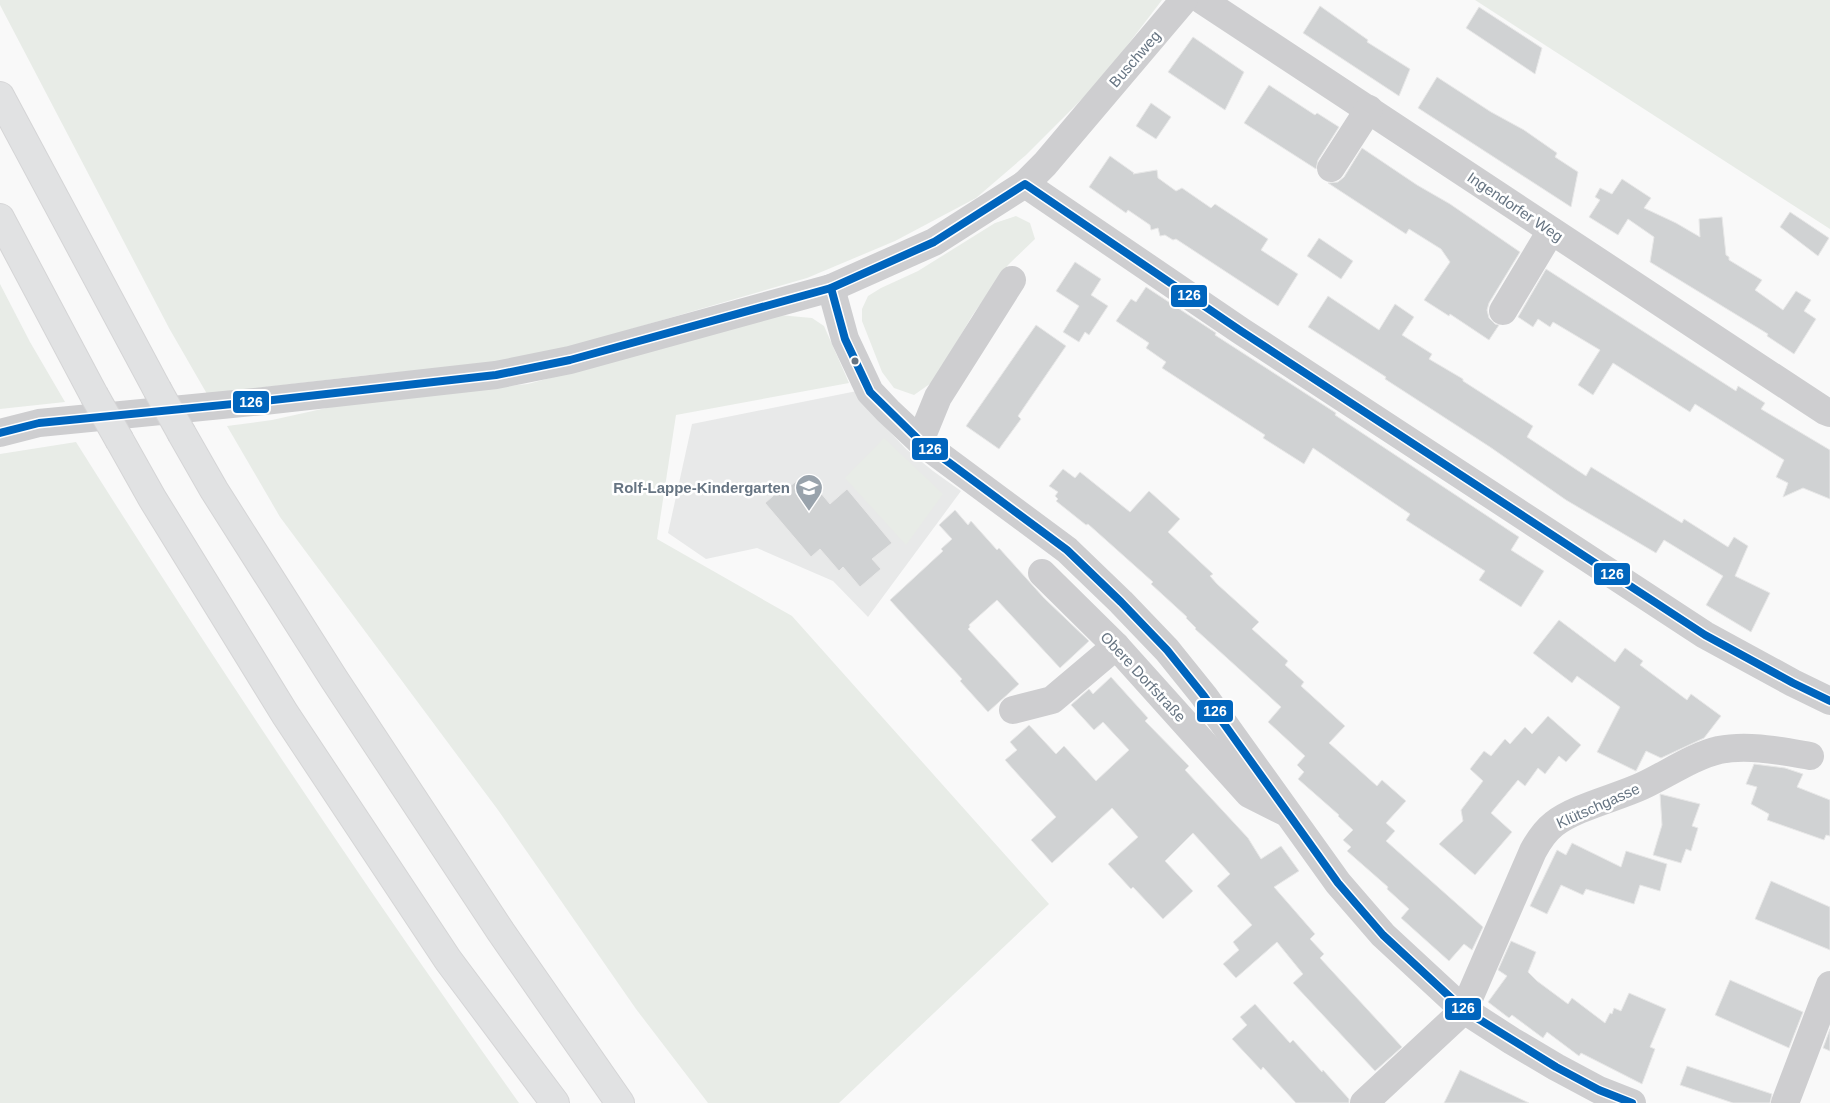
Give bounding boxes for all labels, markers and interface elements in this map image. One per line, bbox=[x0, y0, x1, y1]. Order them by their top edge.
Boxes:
street label: Buschweg bbox=[1106, 27, 1164, 90]
street label: Ingendorfer Weg bbox=[1464, 168, 1566, 245]
line badge: 126 bbox=[1170, 284, 1208, 308]
text: 126 bbox=[1177, 287, 1201, 303]
unlabelled marker bbox=[850, 356, 860, 366]
line badge: 126 bbox=[232, 390, 270, 414]
text: 126 bbox=[239, 394, 263, 410]
line badge: 126 bbox=[911, 437, 949, 461]
text: 126 bbox=[918, 441, 942, 457]
school or university icon: Rolf-Lappe-Kindergarten bbox=[794, 473, 824, 512]
place label: Rolf-Lappe-Kindergarten bbox=[613, 479, 790, 496]
line badge: 126 bbox=[1593, 562, 1631, 586]
text: 126 bbox=[1600, 566, 1624, 582]
street label: Obere Dorfstraße bbox=[1097, 628, 1189, 725]
line badge: 126 bbox=[1196, 699, 1234, 723]
text: 126 bbox=[1203, 703, 1227, 719]
street label: Klütschgasse bbox=[1554, 780, 1642, 831]
line badge: 126 bbox=[1444, 997, 1482, 1021]
text: 126 bbox=[1451, 1000, 1475, 1016]

